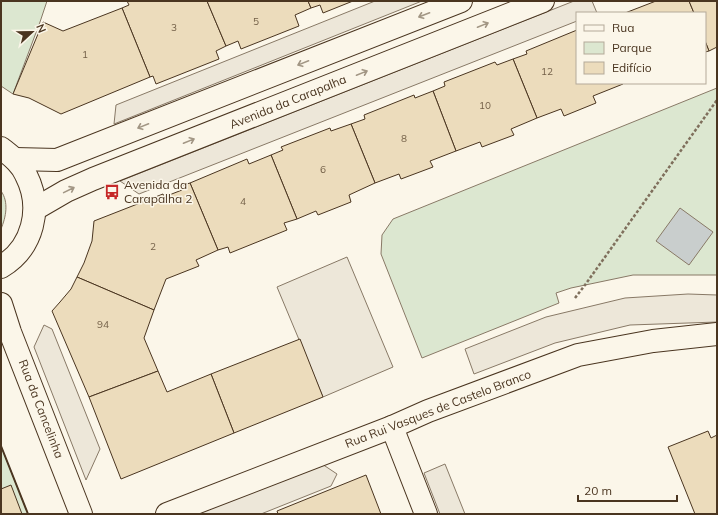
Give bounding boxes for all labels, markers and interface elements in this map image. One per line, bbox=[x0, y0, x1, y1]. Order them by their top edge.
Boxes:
north arrow bbox=[12, 12, 52, 52]
one-way arrow bbox=[419, 12, 431, 20]
legend bbox=[576, 12, 706, 84]
house number: 5 bbox=[253, 15, 259, 28]
one-way arrow bbox=[476, 20, 488, 28]
text: Rua bbox=[612, 20, 634, 35]
house number: 3 bbox=[171, 21, 177, 34]
text: N bbox=[33, 22, 49, 35]
text: Parque bbox=[612, 40, 652, 55]
house number: 1 bbox=[82, 48, 88, 61]
one-way arrow bbox=[298, 59, 310, 67]
text: Edifício bbox=[612, 60, 652, 75]
house number: 12 bbox=[541, 65, 553, 78]
one-way arrow bbox=[356, 68, 368, 76]
street label: Avenida da Carapalha bbox=[227, 71, 348, 132]
house number: 10 bbox=[479, 99, 491, 112]
one-way arrow bbox=[138, 123, 150, 130]
house number: 8 bbox=[401, 132, 407, 145]
one-way arrow bbox=[183, 137, 195, 145]
house number: 6 bbox=[320, 163, 326, 176]
place label: Avenida da Carapalha 2 bbox=[124, 177, 193, 206]
bus stop icon: Avenida da Carapalha 2 bbox=[103, 183, 121, 201]
one-way arrow bbox=[62, 186, 74, 193]
house number: 4 bbox=[240, 195, 246, 208]
house number: 2 bbox=[150, 240, 156, 253]
house number: 94 bbox=[97, 318, 109, 331]
street label: Rua da Cancelinha bbox=[16, 357, 67, 460]
street label: Rua Rui Vasques de Castelo Branco bbox=[343, 366, 533, 451]
scale bar bbox=[578, 477, 677, 503]
text: 20 m bbox=[584, 483, 612, 498]

